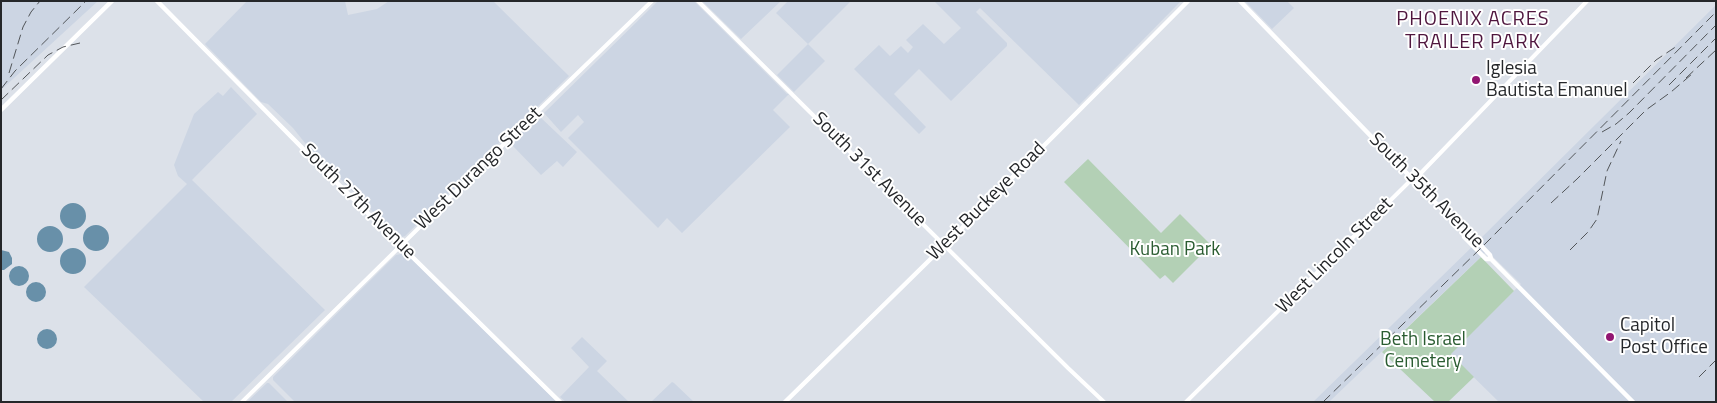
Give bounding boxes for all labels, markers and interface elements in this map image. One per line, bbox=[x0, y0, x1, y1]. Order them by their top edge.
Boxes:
district label: PHOENIX ACRES TRAILER PARK bbox=[1395, 8, 1551, 55]
place label: Iglesia Bautista Emanuel bbox=[1486, 58, 1628, 102]
marker: Iglesia Bautista Emanuel bbox=[1470, 74, 1482, 86]
street label: West Durango Street bbox=[411, 103, 547, 235]
street label: South 31st Avenue bbox=[807, 108, 931, 232]
street label: South 35th Avenue bbox=[1364, 129, 1488, 253]
street label: West Buckeye Road bbox=[923, 138, 1051, 266]
street label: South 27th Avenue bbox=[296, 140, 420, 264]
street label: West Lincoln Street bbox=[1272, 193, 1398, 319]
park label: Kuban Park bbox=[1130, 239, 1220, 261]
place label: Capitol Post Office bbox=[1620, 315, 1708, 359]
park label: Beth Israel Cemetery bbox=[1380, 329, 1466, 373]
marker: Capitol Post Office bbox=[1604, 331, 1616, 343]

